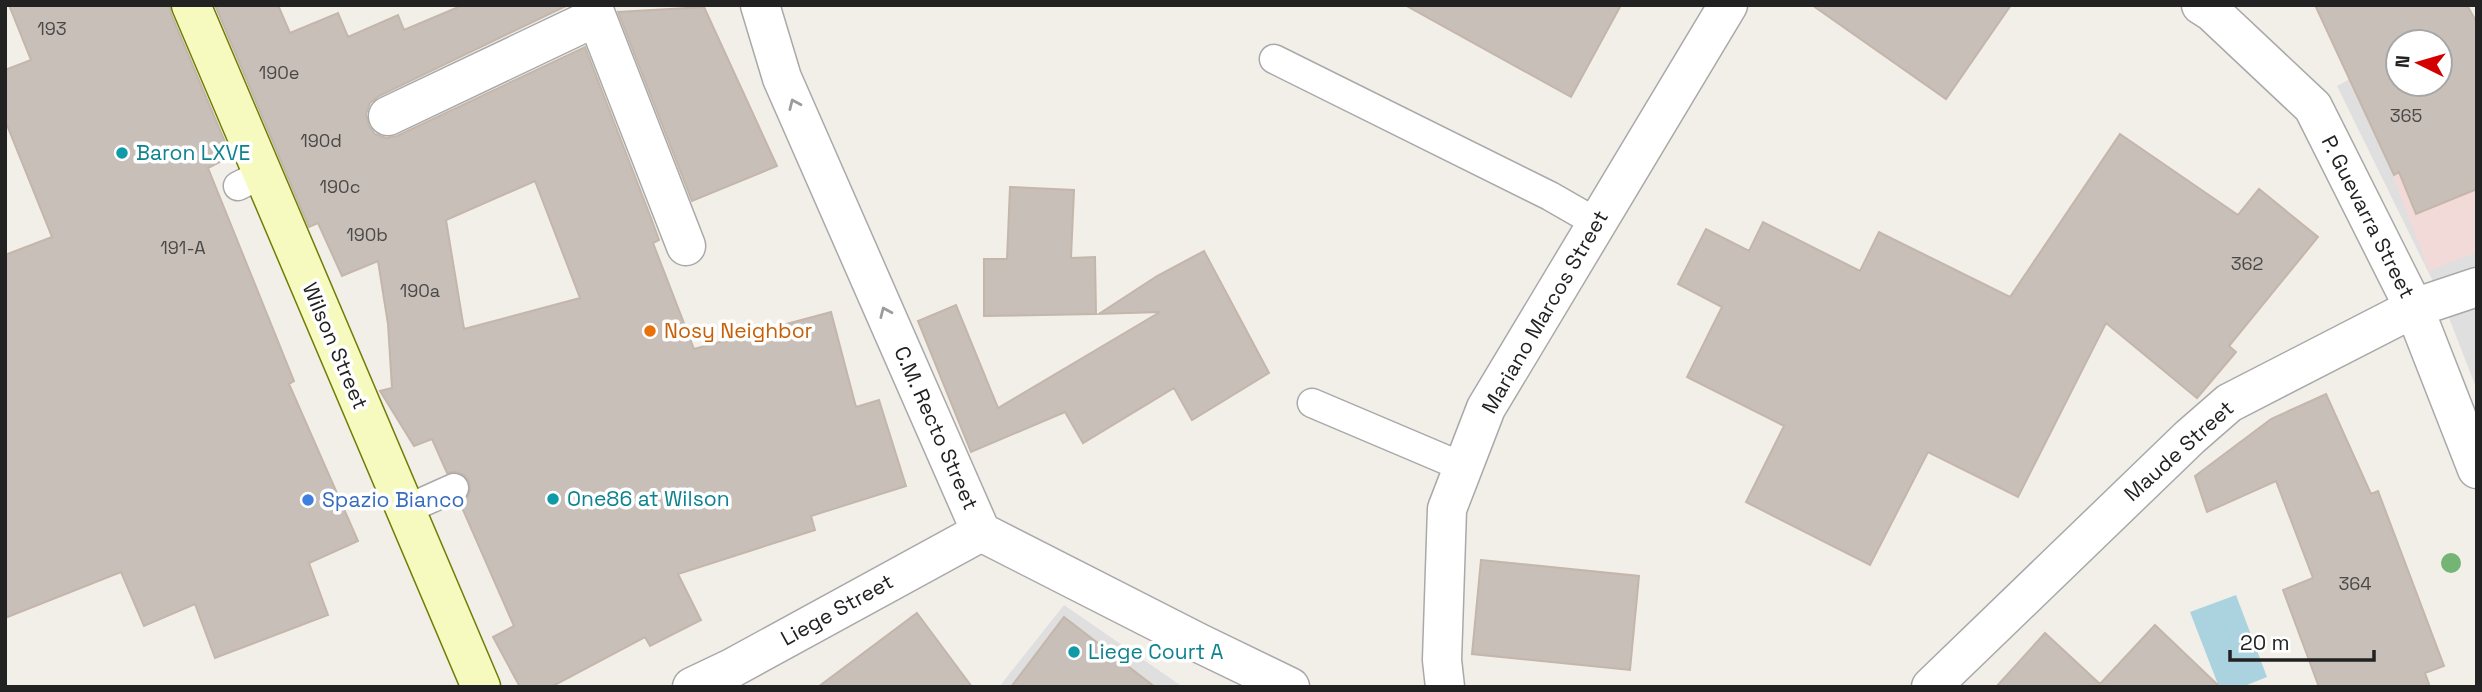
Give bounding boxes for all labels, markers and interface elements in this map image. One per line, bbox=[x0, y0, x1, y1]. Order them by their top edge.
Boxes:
house number: 193 bbox=[37, 17, 67, 40]
north arrow bbox=[2384, 28, 2454, 98]
text: N bbox=[2390, 54, 2416, 69]
house number: 190e bbox=[259, 61, 299, 84]
one-way arrow bbox=[788, 99, 802, 111]
house number: 365 bbox=[2390, 104, 2422, 127]
house number: 190d bbox=[300, 129, 342, 152]
street label: P. Guevarra Street bbox=[2316, 131, 2421, 303]
place label: Baron LXVE bbox=[136, 139, 250, 166]
marker: Baron LXVE bbox=[114, 145, 130, 161]
house number: 190c bbox=[320, 175, 360, 198]
street label: Mariano Marcos Street bbox=[1475, 205, 1614, 418]
house number: 190b bbox=[346, 223, 388, 246]
house number: 191-A bbox=[160, 236, 206, 259]
house number: 362 bbox=[2231, 252, 2263, 275]
street label: Wilson Street bbox=[297, 278, 374, 413]
house number: 190a bbox=[400, 279, 440, 302]
one-way arrow bbox=[879, 307, 893, 320]
place label: Nosy Neighbor bbox=[664, 317, 813, 344]
marker: Nosy Neighbor bbox=[642, 323, 658, 339]
street label: C.M. Recto Street bbox=[888, 342, 985, 514]
street label: Maude Street bbox=[2118, 394, 2239, 507]
place label: One86 at Wilson bbox=[567, 485, 730, 512]
place label: Spazio Bianco bbox=[322, 486, 464, 513]
marker: One86 at Wilson bbox=[545, 491, 561, 507]
marker: Spazio Bianco bbox=[300, 492, 316, 508]
street label: Liege Street bbox=[776, 568, 898, 652]
house number: 364 bbox=[2338, 572, 2372, 595]
scale bar bbox=[2230, 618, 2374, 662]
text: 20 m bbox=[2240, 629, 2290, 656]
place label: Liege Court A bbox=[1088, 638, 1224, 665]
marker: Liege Court A bbox=[1066, 644, 1082, 660]

